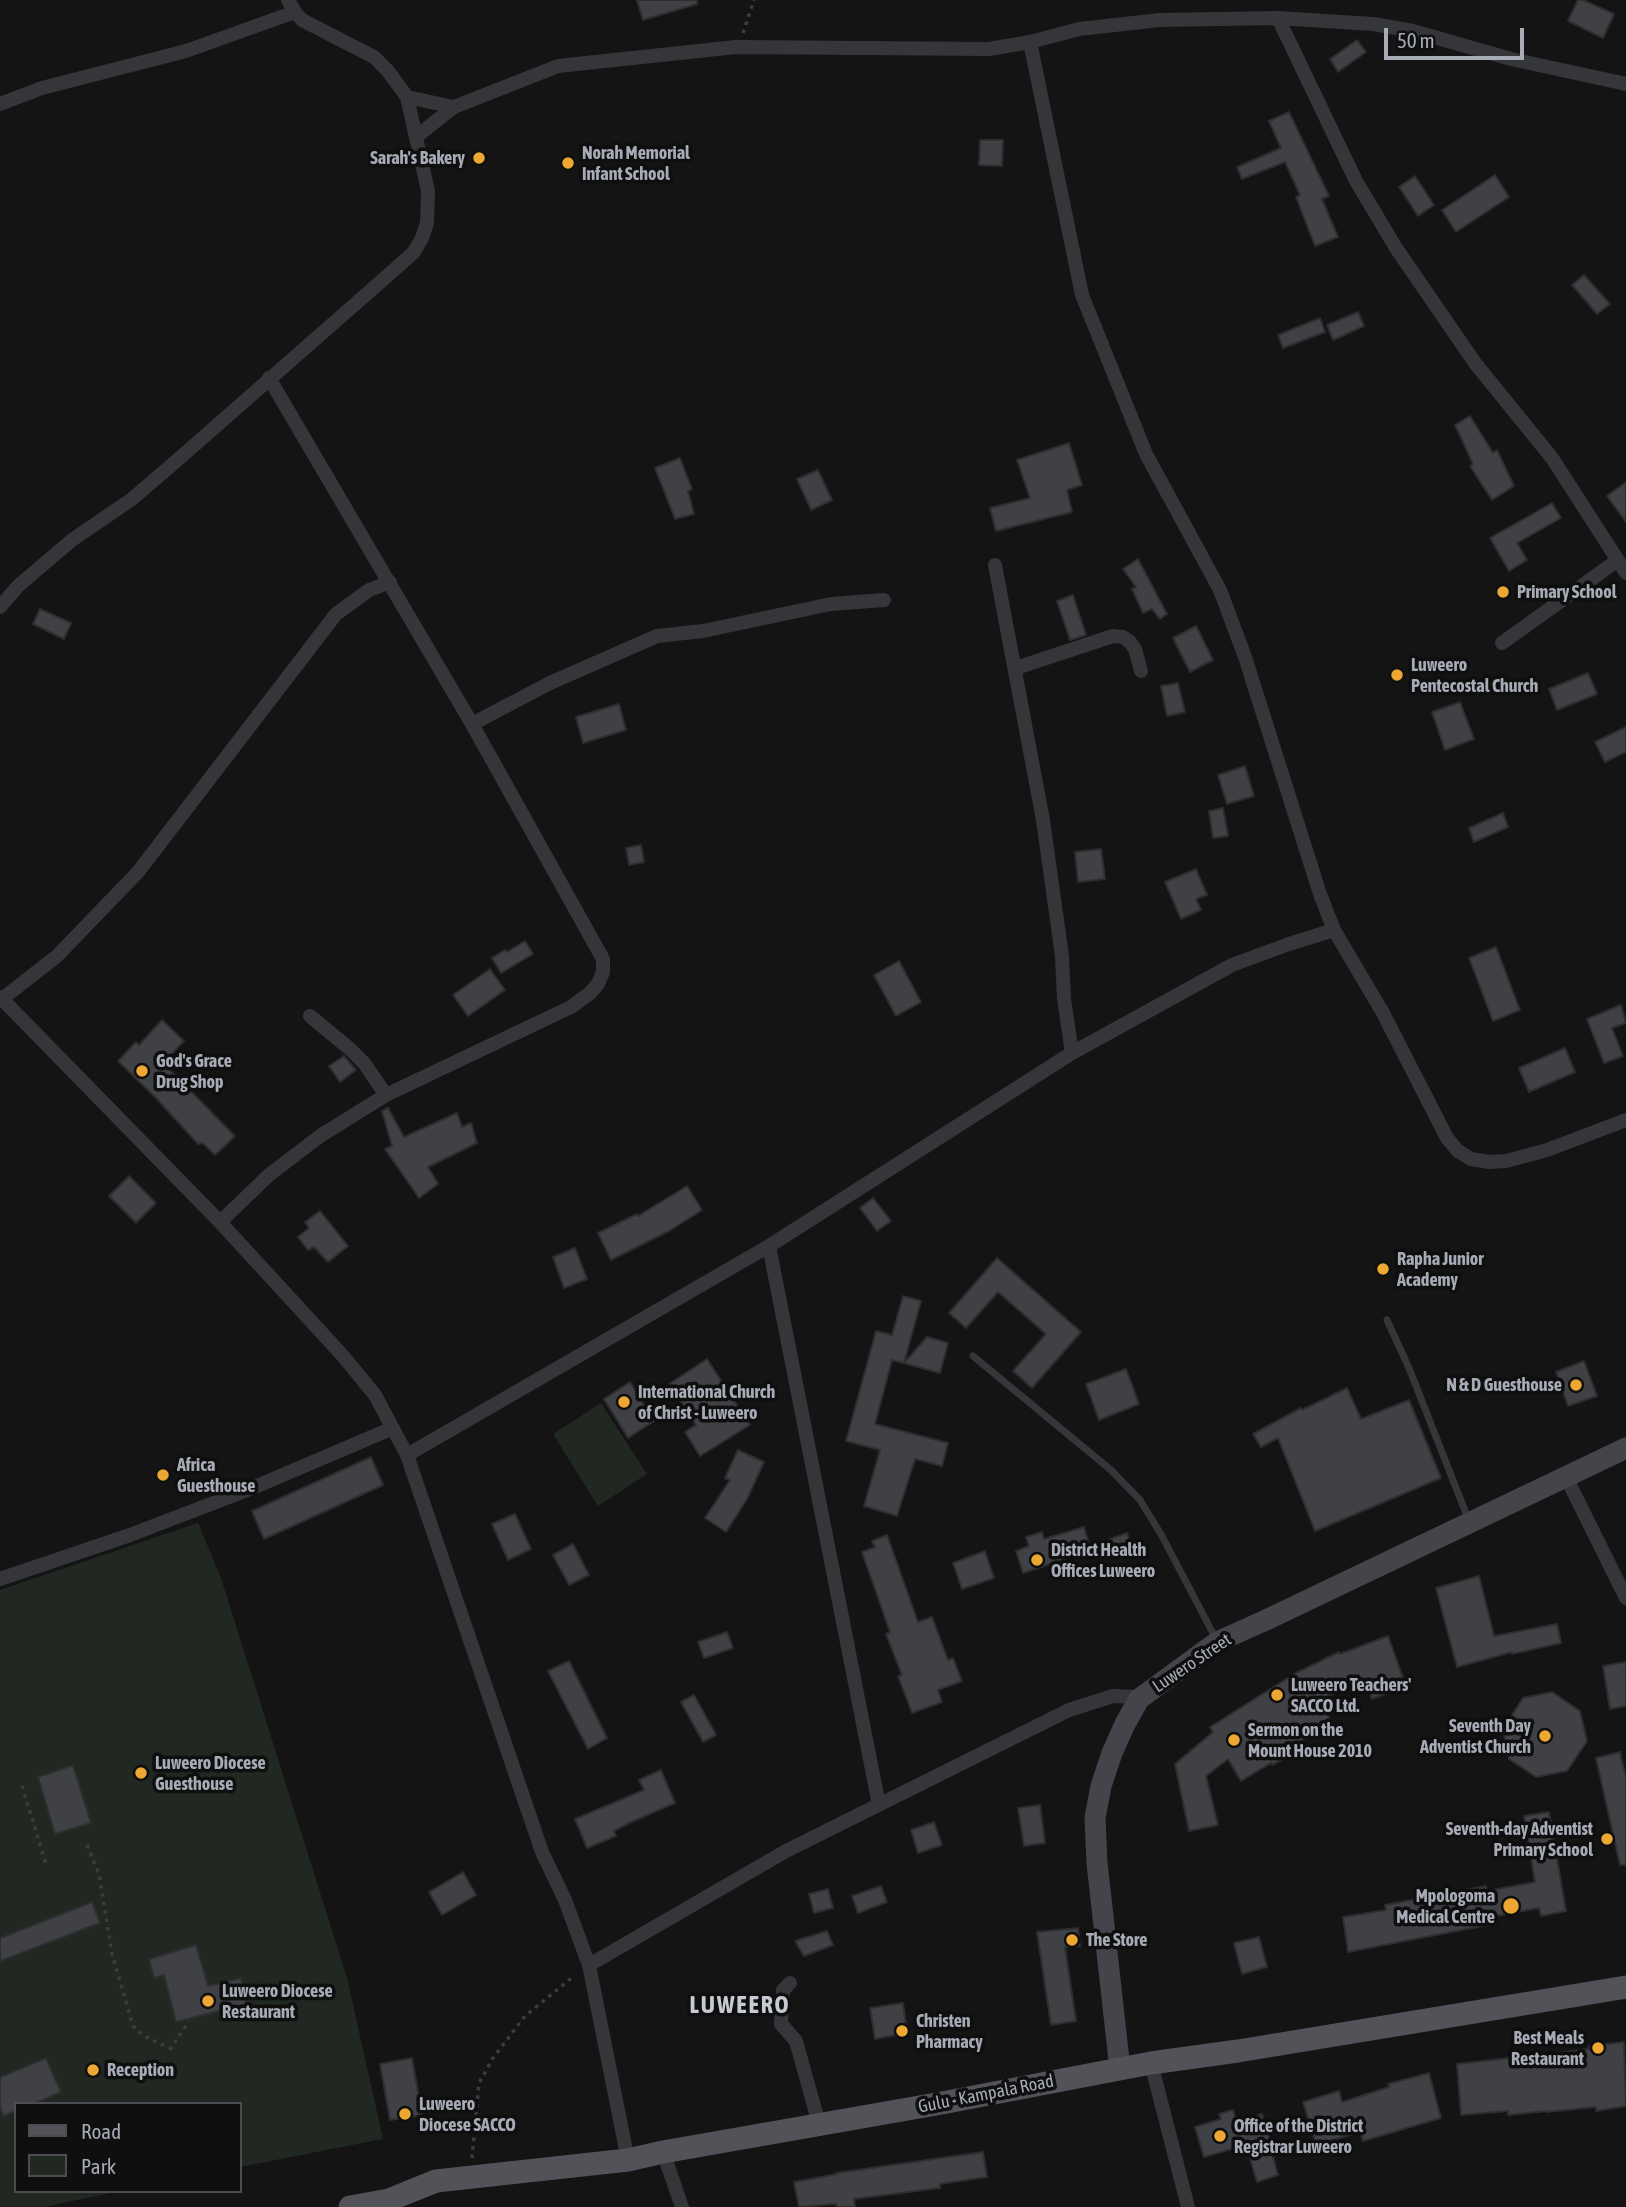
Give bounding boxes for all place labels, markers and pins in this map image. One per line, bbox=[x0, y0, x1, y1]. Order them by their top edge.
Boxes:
place label: Norah Memorial Infant School bbox=[582, 142, 690, 184]
place label: Sarah's Bakery bbox=[370, 147, 465, 169]
marker: Sarah's Bakery bbox=[471, 150, 487, 166]
marker: Norah Memorial Infant School bbox=[560, 155, 576, 171]
place label: Primary School bbox=[1517, 581, 1616, 603]
marker: Primary School bbox=[1495, 584, 1511, 600]
place label: Luweero Pentecostal Church bbox=[1411, 654, 1538, 696]
marker: Luweero Pentecostal Church bbox=[1389, 667, 1405, 683]
place label: God's Grace Drug Shop bbox=[156, 1050, 232, 1092]
marker: God's Grace Drug Shop bbox=[134, 1063, 150, 1079]
place label: Rapha Junior Academy bbox=[1397, 1248, 1484, 1290]
marker: Rapha Junior Academy bbox=[1375, 1261, 1391, 1277]
place label: N & D Guesthouse bbox=[1446, 1374, 1562, 1396]
marker: N & D Guesthouse bbox=[1568, 1377, 1584, 1393]
place label: International Church of Christ - Luweero bbox=[638, 1381, 775, 1424]
marker: International Church of Christ - Luweero bbox=[616, 1394, 632, 1410]
place label: Africa Guesthouse bbox=[177, 1454, 255, 1496]
marker: Africa Guesthouse bbox=[155, 1467, 171, 1483]
place label: District Health Offices Luweero bbox=[1051, 1539, 1155, 1582]
marker: District Health Offices Luweero bbox=[1029, 1552, 1045, 1568]
place label: Luweero Teachers' SACCO Ltd. bbox=[1291, 1674, 1411, 1716]
marker: Luweero Teachers' SACCO Ltd. bbox=[1269, 1687, 1285, 1703]
place label: Seventh Day Adventist Church bbox=[1420, 1715, 1531, 1758]
place label: Sermon on the Mount House 2010 bbox=[1248, 1719, 1372, 1762]
marker: Seventh Day Adventist Church bbox=[1537, 1728, 1553, 1744]
marker: Sermon on the Mount House 2010 bbox=[1226, 1732, 1242, 1748]
place label: Luweero Diocese Guesthouse bbox=[155, 1752, 266, 1795]
marker: Luweero Diocese Guesthouse bbox=[133, 1765, 149, 1781]
place label: Seventh-day Adventist Primary School bbox=[1446, 1818, 1593, 1860]
marker: Seventh-day Adventist Primary School bbox=[1599, 1831, 1615, 1847]
place label: Mpologoma Medical Centre bbox=[1396, 1885, 1495, 1927]
marker: Mpologoma Medical Centre bbox=[1501, 1896, 1521, 1916]
place label: The Store bbox=[1086, 1929, 1147, 1951]
marker: The Store bbox=[1064, 1932, 1080, 1948]
place label: Luweero Diocese Restaurant bbox=[222, 1980, 333, 2022]
marker: Luweero Diocese Restaurant bbox=[200, 1993, 216, 2009]
place label: Christen Pharmacy bbox=[916, 2010, 983, 2052]
marker: Christen Pharmacy bbox=[894, 2023, 910, 2039]
place label: Best Meals Restaurant bbox=[1511, 2027, 1584, 2070]
marker: Best Meals Restaurant bbox=[1590, 2040, 1606, 2056]
place label: Reception bbox=[107, 2059, 174, 2081]
marker: Reception bbox=[85, 2062, 101, 2078]
place label: Luweero Diocese SACCO bbox=[419, 2093, 516, 2136]
marker: Luweero Diocese SACCO bbox=[397, 2106, 413, 2122]
place label: Office of the District Registrar Luweero bbox=[1234, 2115, 1363, 2158]
marker: Office of the District Registrar Luweero bbox=[1212, 2128, 1228, 2144]

